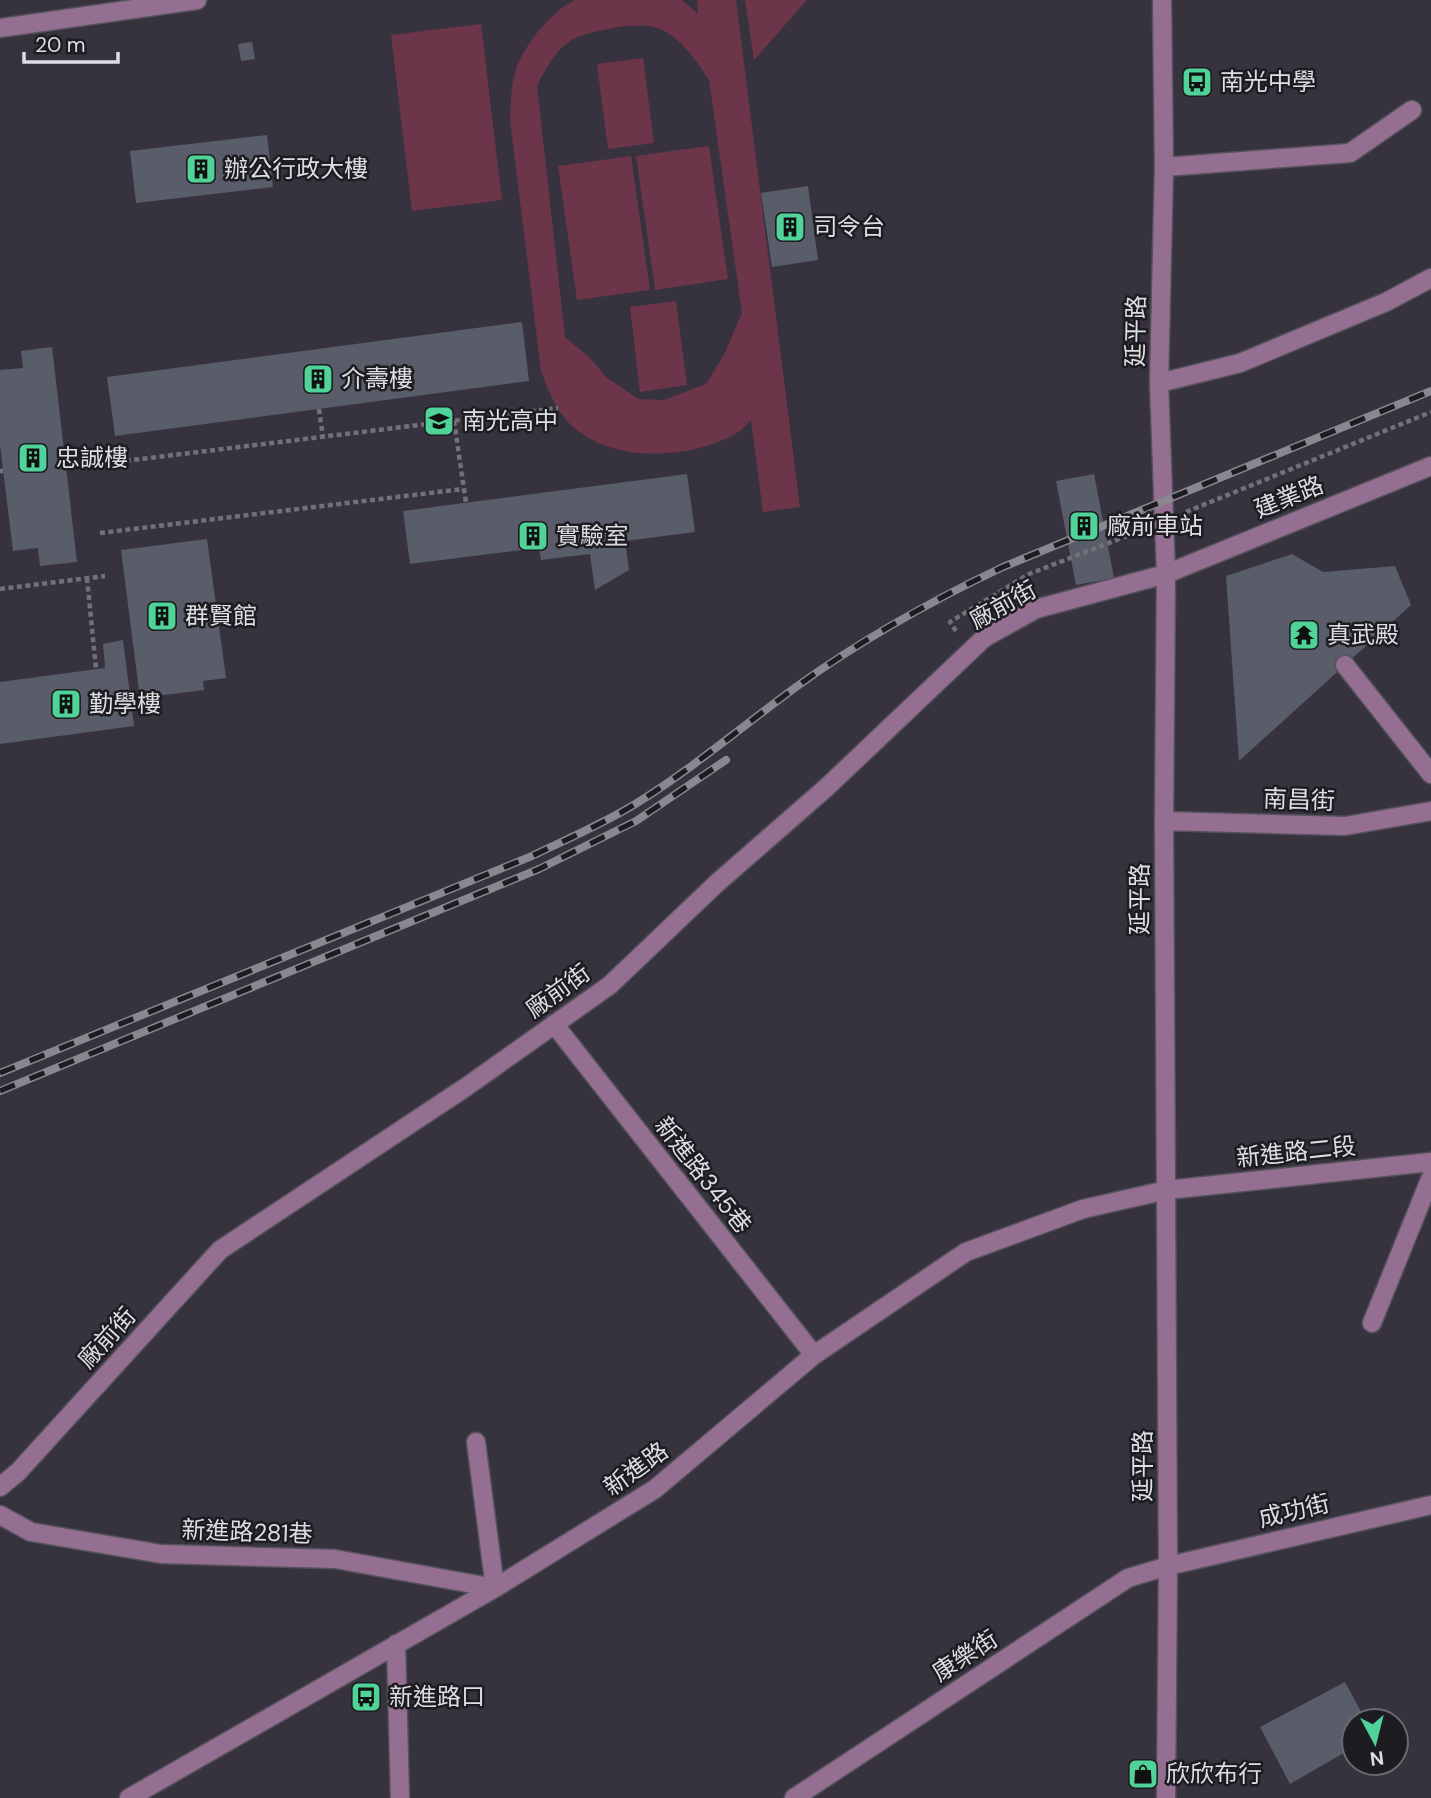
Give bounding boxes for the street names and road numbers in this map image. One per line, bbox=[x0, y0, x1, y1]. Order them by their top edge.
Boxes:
street label: 延平路 bbox=[1119, 295, 1152, 367]
street label: 建業路 bbox=[1250, 469, 1328, 524]
street label: 廠前街 bbox=[964, 574, 1042, 636]
street label: 南昌街 bbox=[1262, 783, 1336, 816]
street label: 延平路 bbox=[1124, 863, 1155, 935]
street label: 廠前街 bbox=[519, 957, 596, 1024]
street label: 新進路345巷 bbox=[648, 1110, 759, 1239]
street label: 新進路二段 bbox=[1235, 1130, 1357, 1173]
street label: 廠前街 bbox=[71, 1301, 142, 1375]
street label: 延平路 bbox=[1127, 1430, 1158, 1502]
street label: 新進路 bbox=[597, 1435, 674, 1502]
street label: 成功街 bbox=[1255, 1487, 1332, 1534]
street label: 新進路281巷 bbox=[181, 1514, 313, 1549]
street label: 康樂街 bbox=[926, 1623, 1003, 1688]

